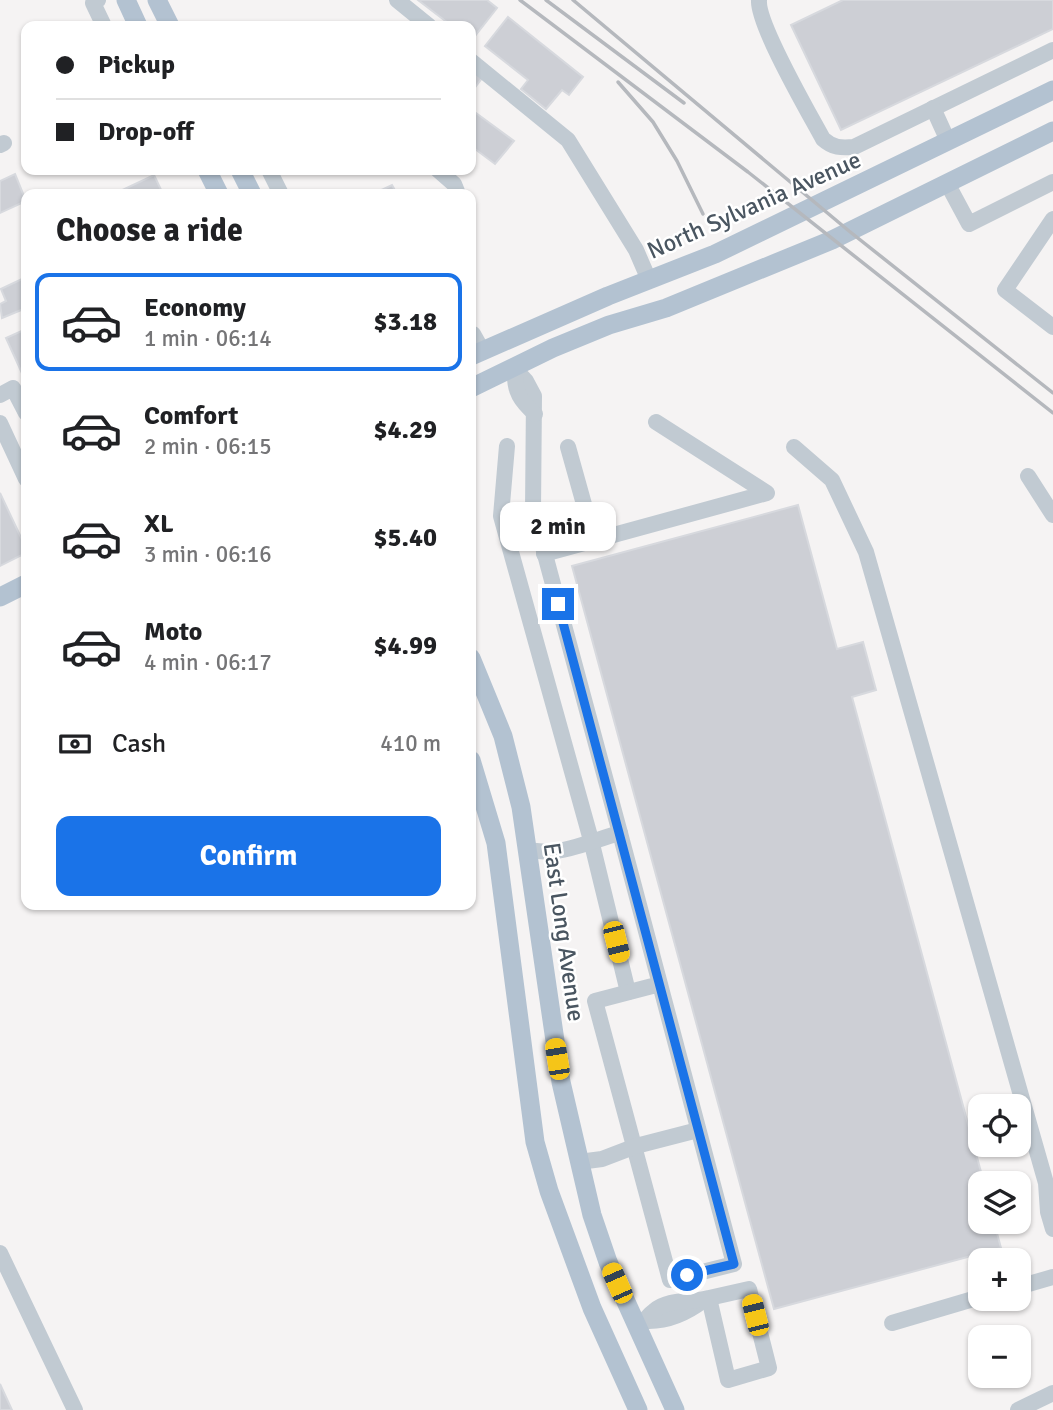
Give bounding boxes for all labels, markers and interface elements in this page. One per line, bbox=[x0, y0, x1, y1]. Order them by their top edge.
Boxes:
text: Pickup bbox=[98, 49, 175, 81]
text: Drop-off bbox=[98, 116, 194, 148]
street label: North Sylvania Avenue bbox=[642, 144, 866, 266]
text: Choose a ride bbox=[56, 211, 243, 250]
icon: car bbox=[60, 291, 123, 354]
text: Economy bbox=[144, 292, 246, 324]
text: $3.18 bbox=[373, 306, 437, 338]
text: 1 min · 06:14 bbox=[144, 324, 272, 353]
icon: car bbox=[60, 399, 123, 462]
text: Comfort bbox=[144, 400, 238, 432]
text: $4.29 bbox=[373, 414, 437, 446]
text: 2 min · 06:15 bbox=[144, 432, 272, 461]
callout: 2 min bbox=[500, 503, 616, 552]
icon: car bbox=[60, 507, 123, 570]
text: XL bbox=[144, 508, 174, 540]
text: 2 min bbox=[530, 512, 586, 541]
text: $5.40 bbox=[373, 522, 437, 554]
text: 3 min · 06:16 bbox=[144, 540, 272, 569]
route end bbox=[542, 588, 574, 620]
icon: car bbox=[60, 615, 123, 678]
text: Moto bbox=[144, 616, 202, 648]
text: $4.99 bbox=[373, 630, 437, 662]
text: 4 min · 06:17 bbox=[144, 648, 272, 677]
icon: cash bbox=[56, 725, 94, 763]
text: Cash bbox=[112, 728, 166, 760]
text: 410 m bbox=[380, 729, 441, 758]
button: Confirm bbox=[56, 816, 441, 896]
street label: East Long Avenue bbox=[537, 841, 591, 1023]
car bbox=[601, 919, 632, 965]
car bbox=[544, 1037, 571, 1081]
map controls bbox=[968, 1094, 1031, 1388]
button: locate bbox=[968, 1094, 1031, 1157]
button: layers bbox=[968, 1171, 1031, 1234]
button: + bbox=[968, 1248, 1031, 1311]
route start bbox=[671, 1259, 703, 1291]
car bbox=[599, 1260, 636, 1306]
car bbox=[740, 1292, 771, 1338]
button: − bbox=[968, 1325, 1031, 1388]

